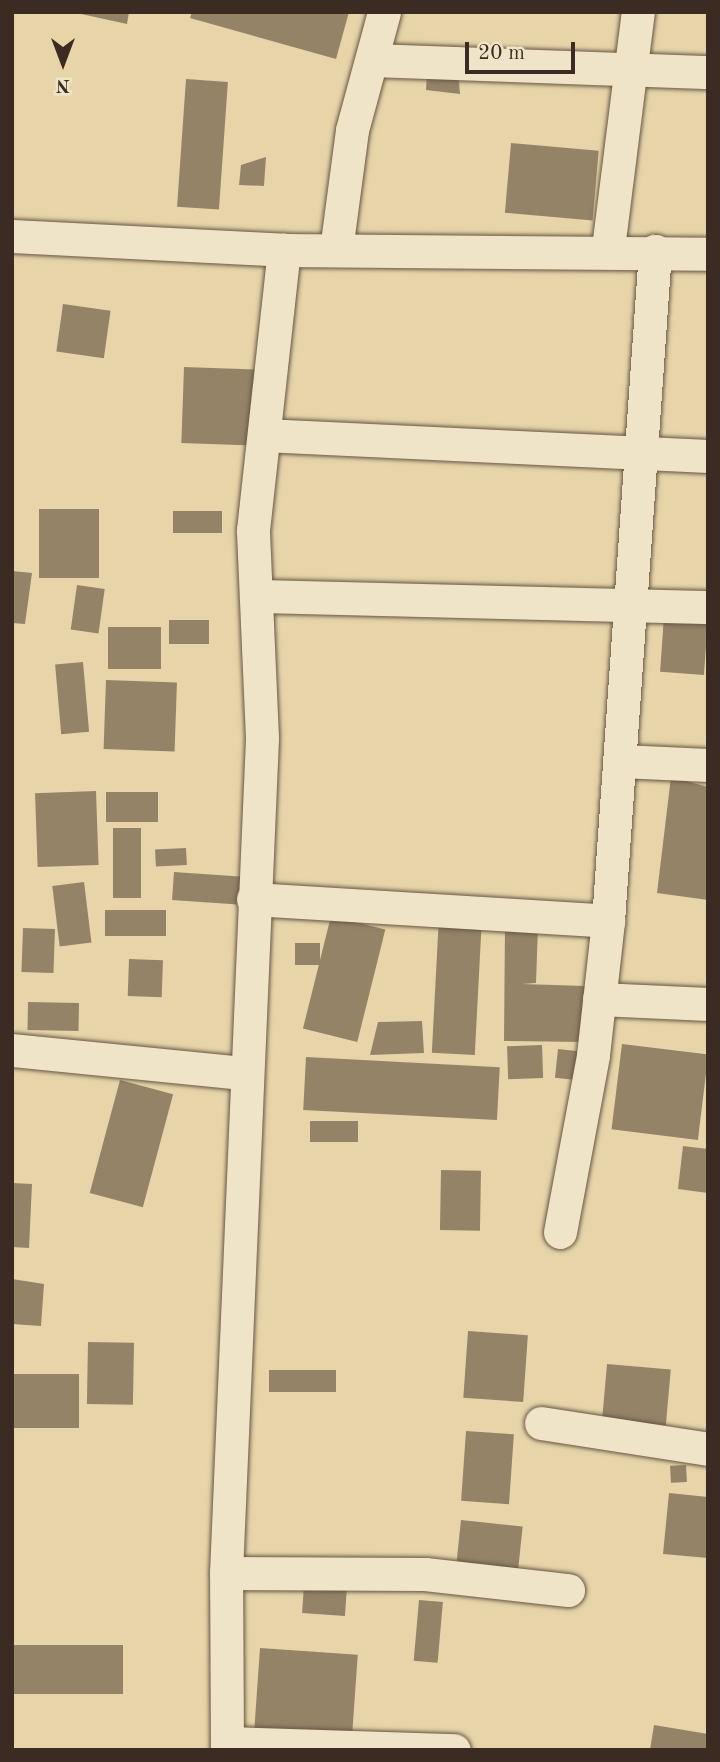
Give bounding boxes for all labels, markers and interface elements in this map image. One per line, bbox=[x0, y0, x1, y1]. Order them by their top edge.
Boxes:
north arrow bbox=[28, 28, 98, 98]
scale bar bbox=[468, 28, 578, 72]
text: 20 m bbox=[478, 43, 525, 64]
text: N bbox=[56, 75, 70, 94]

